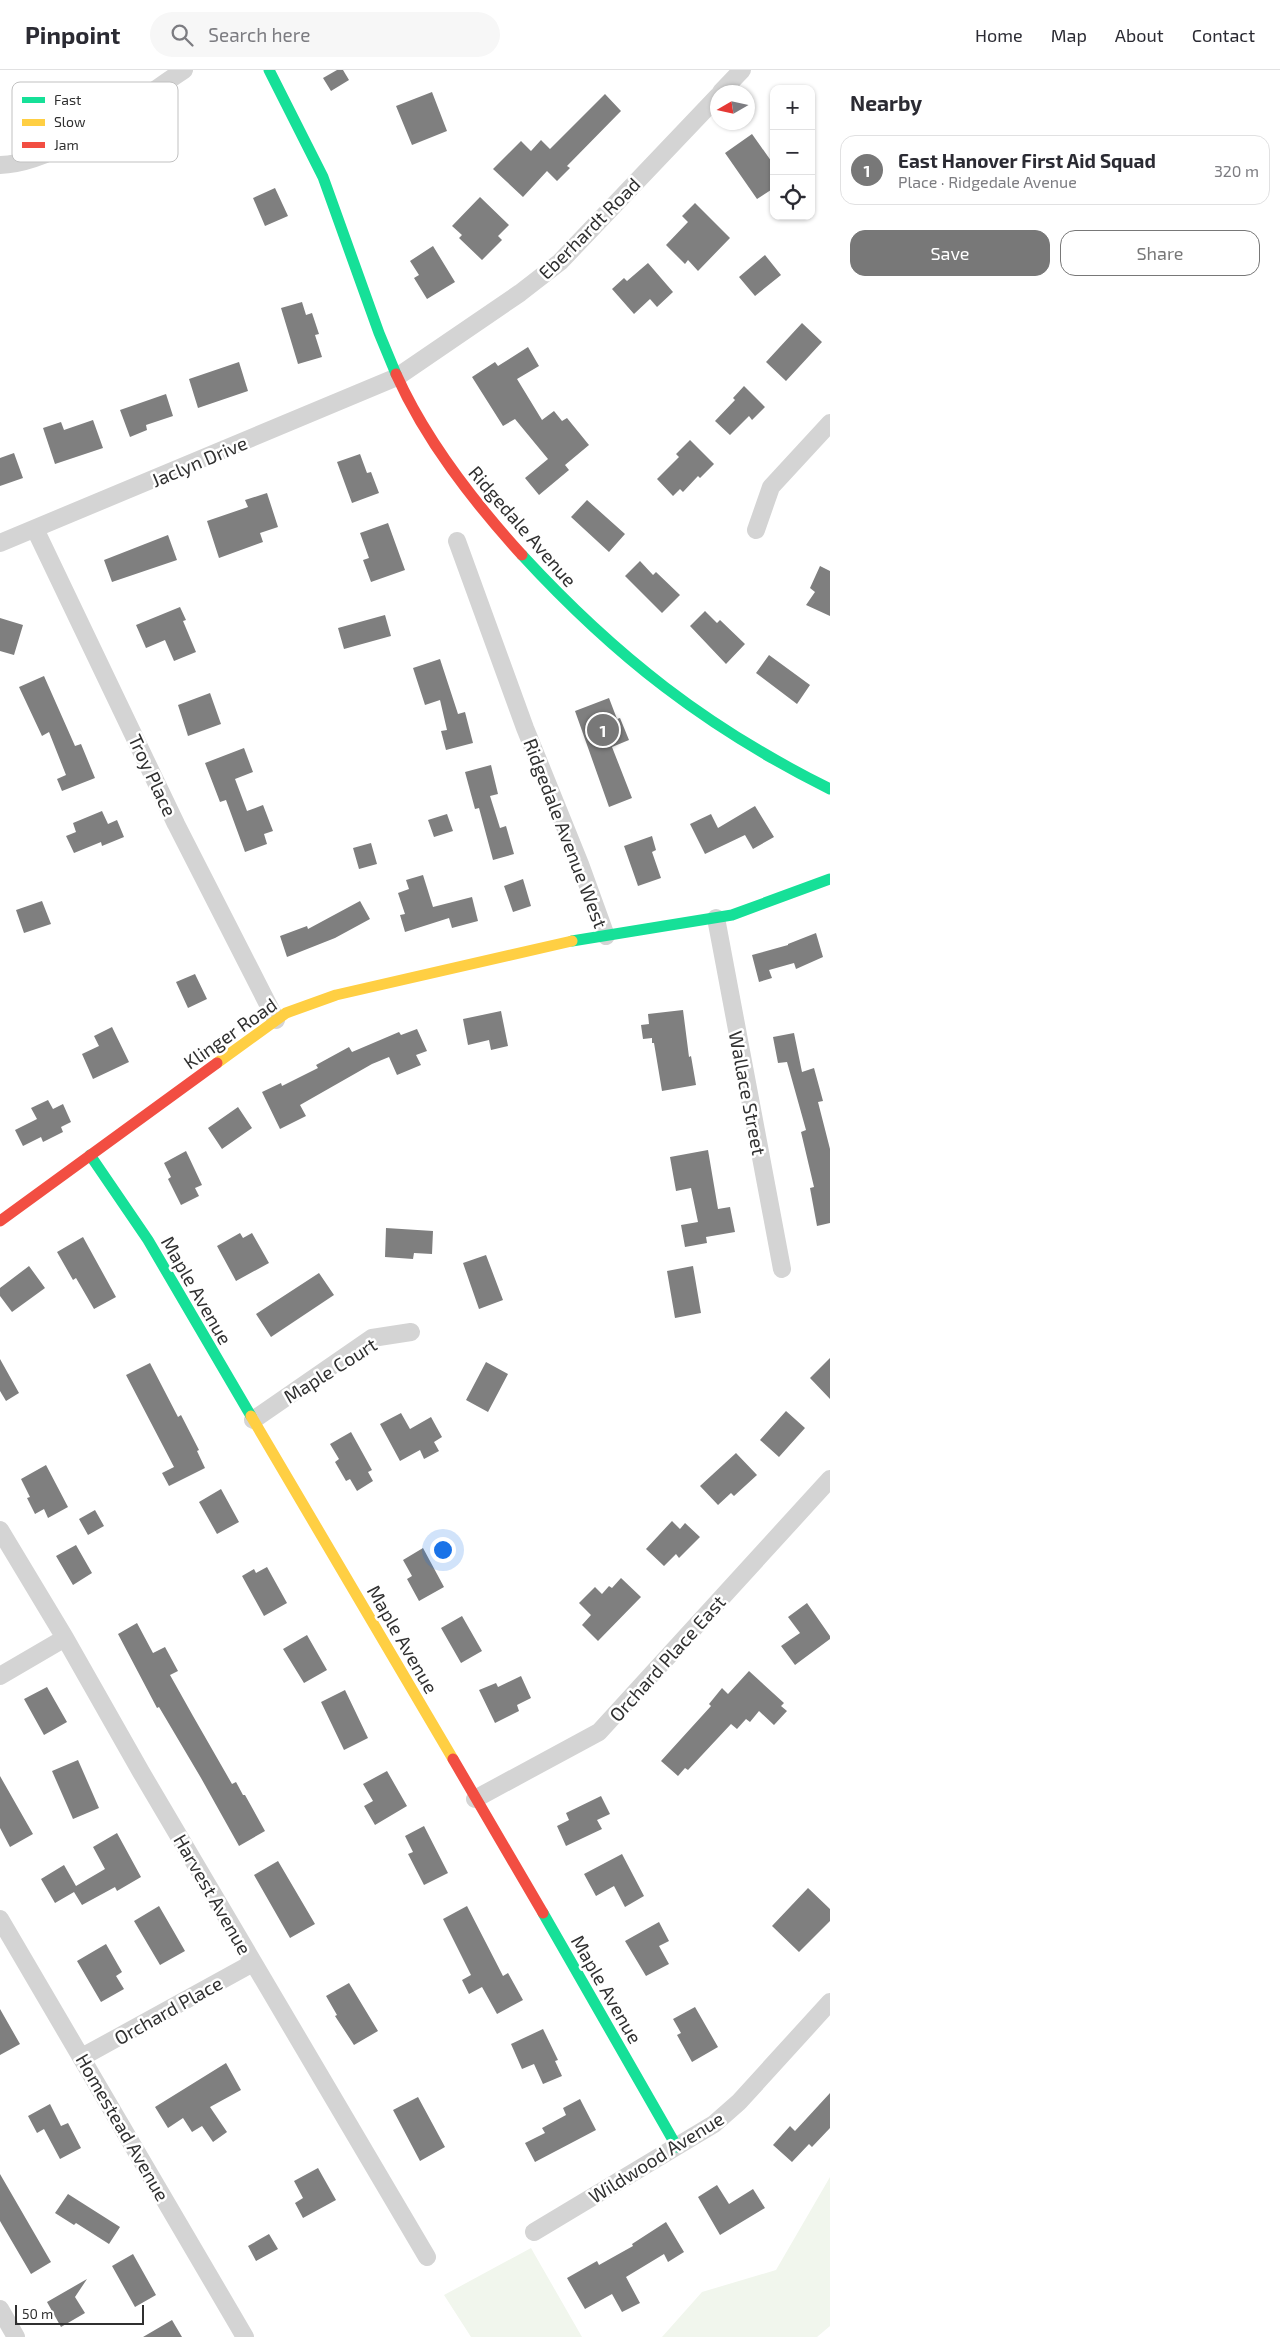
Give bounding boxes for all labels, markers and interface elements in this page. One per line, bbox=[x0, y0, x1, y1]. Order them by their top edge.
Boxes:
search box bbox=[150, 12, 500, 57]
text: Pinpoint bbox=[25, 20, 120, 49]
icon: search bbox=[168, 21, 196, 49]
text: Search here bbox=[208, 23, 310, 46]
text: Home bbox=[975, 24, 1023, 46]
text: Map bbox=[1051, 24, 1087, 46]
text: About bbox=[1115, 24, 1164, 46]
text: Contact bbox=[1192, 24, 1255, 46]
legend bbox=[12, 82, 178, 162]
north arrow bbox=[710, 85, 755, 130]
map controls bbox=[770, 85, 815, 220]
button: + bbox=[770, 85, 815, 130]
text: Nearby bbox=[850, 90, 922, 115]
text: Fast bbox=[54, 91, 81, 108]
text: Slow bbox=[54, 113, 86, 130]
button: − bbox=[770, 130, 815, 175]
text: Jam bbox=[54, 136, 79, 153]
text: East Hanover First Aid Squad bbox=[898, 149, 1156, 172]
text: 1 bbox=[864, 161, 870, 180]
text: 320 m bbox=[1214, 161, 1259, 180]
street label: Eberhardt Road bbox=[533, 172, 645, 284]
text: Place · Ridgedale Avenue bbox=[898, 172, 1077, 191]
button: locate bbox=[770, 175, 815, 220]
button: Save bbox=[850, 230, 1050, 276]
button: Share bbox=[1060, 230, 1260, 276]
street label: Jaclyn Drive bbox=[148, 431, 250, 491]
street label: Ridgedale Avenue bbox=[464, 461, 582, 591]
pin: 1 bbox=[587, 711, 619, 749]
street label: Troy Place bbox=[124, 730, 182, 820]
street label: Ridgedale Avenue West bbox=[519, 735, 613, 931]
street label: Klinger Road bbox=[179, 992, 281, 1074]
street label: Wallace Street bbox=[725, 1029, 771, 1157]
street label: Maple Avenue bbox=[157, 1232, 237, 1348]
street label: Maple Court bbox=[279, 1332, 381, 1408]
your location bbox=[430, 1537, 456, 1563]
street label: Maple Avenue bbox=[363, 1581, 443, 1697]
street label: Orchard Place East bbox=[604, 1590, 730, 1726]
street label: Harvest Avenue bbox=[169, 1830, 257, 1958]
street label: Maple Avenue bbox=[567, 1931, 647, 2047]
street label: Orchard Place bbox=[110, 1971, 226, 2049]
street label: Homestead Avenue bbox=[71, 2049, 175, 2205]
street label: Wildwood Avenue bbox=[584, 2106, 728, 2208]
scale bar bbox=[15, 2302, 144, 2325]
text: 50 m bbox=[22, 2305, 53, 2322]

